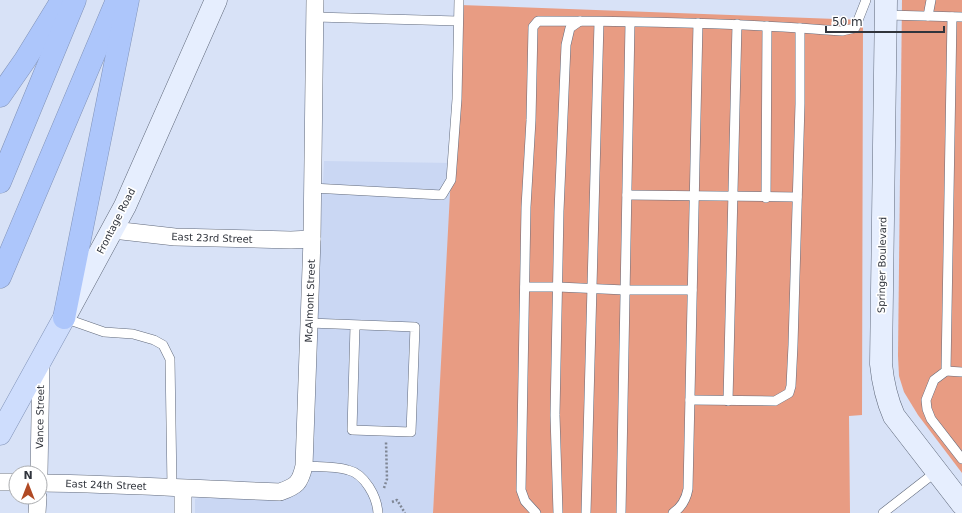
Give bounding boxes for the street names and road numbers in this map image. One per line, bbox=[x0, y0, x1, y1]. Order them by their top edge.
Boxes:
street label: Frontage Road bbox=[95, 186, 137, 256]
street label: Springer Boulevard bbox=[876, 217, 888, 313]
street label: East 23rd Street bbox=[171, 231, 253, 245]
street label: McAlmont Street bbox=[303, 259, 317, 343]
street label: Vance Street bbox=[34, 385, 46, 449]
street label: East 24th Street bbox=[65, 478, 147, 492]

